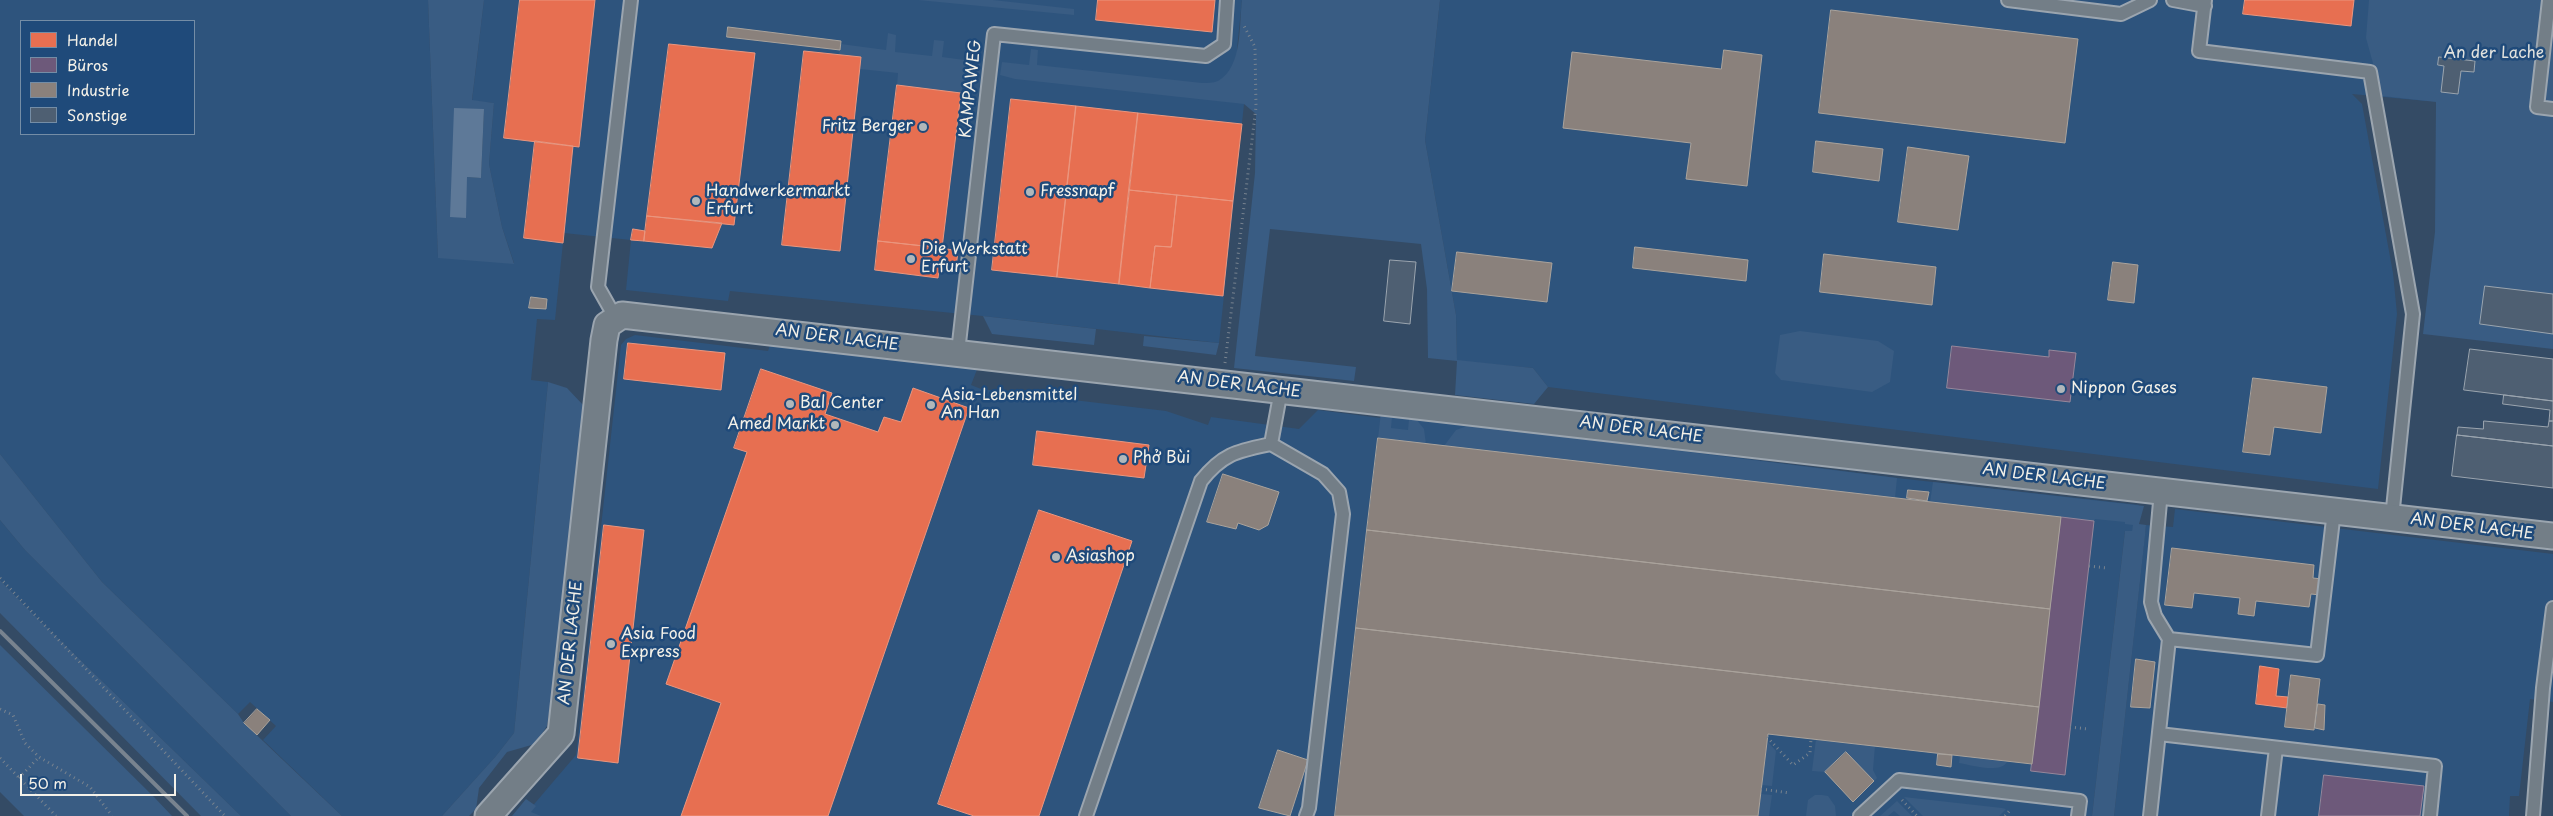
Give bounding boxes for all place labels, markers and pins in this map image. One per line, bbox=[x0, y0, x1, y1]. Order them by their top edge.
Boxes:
place label: Fritz Berger bbox=[822, 117, 913, 137]
marker: Fritz Berger bbox=[917, 121, 929, 133]
place label: Handwerkermarkt Erfurt bbox=[706, 182, 850, 220]
place label: Fressnapf bbox=[1040, 182, 1114, 202]
marker: Fressnapf bbox=[1024, 186, 1036, 198]
marker: Handwerkermarkt Erfurt bbox=[690, 195, 702, 207]
place label: Die Werkstatt Erfurt bbox=[921, 240, 1028, 278]
marker: Die Werkstatt Erfurt bbox=[905, 253, 917, 265]
place label: Nippon Gases bbox=[2071, 379, 2177, 399]
marker: Nippon Gases bbox=[2055, 383, 2067, 395]
place label: Asia-Lebensmittel An Han bbox=[941, 386, 1077, 424]
place label: Bal Center bbox=[800, 394, 883, 414]
marker: Bal Center bbox=[784, 398, 796, 410]
marker: Asia-Lebensmittel An Han bbox=[925, 399, 937, 411]
place label: Amed Markt bbox=[728, 415, 825, 435]
marker: Amed Markt bbox=[829, 419, 841, 431]
place label: Phở Bùi bbox=[1133, 449, 1190, 469]
marker: Phở Bùi bbox=[1117, 453, 1129, 465]
place label: Asiashop bbox=[1066, 547, 1135, 567]
marker: Asiashop bbox=[1050, 551, 1062, 563]
place label: Asia Food Express bbox=[621, 625, 696, 663]
marker: Asia Food Express bbox=[605, 638, 617, 650]

